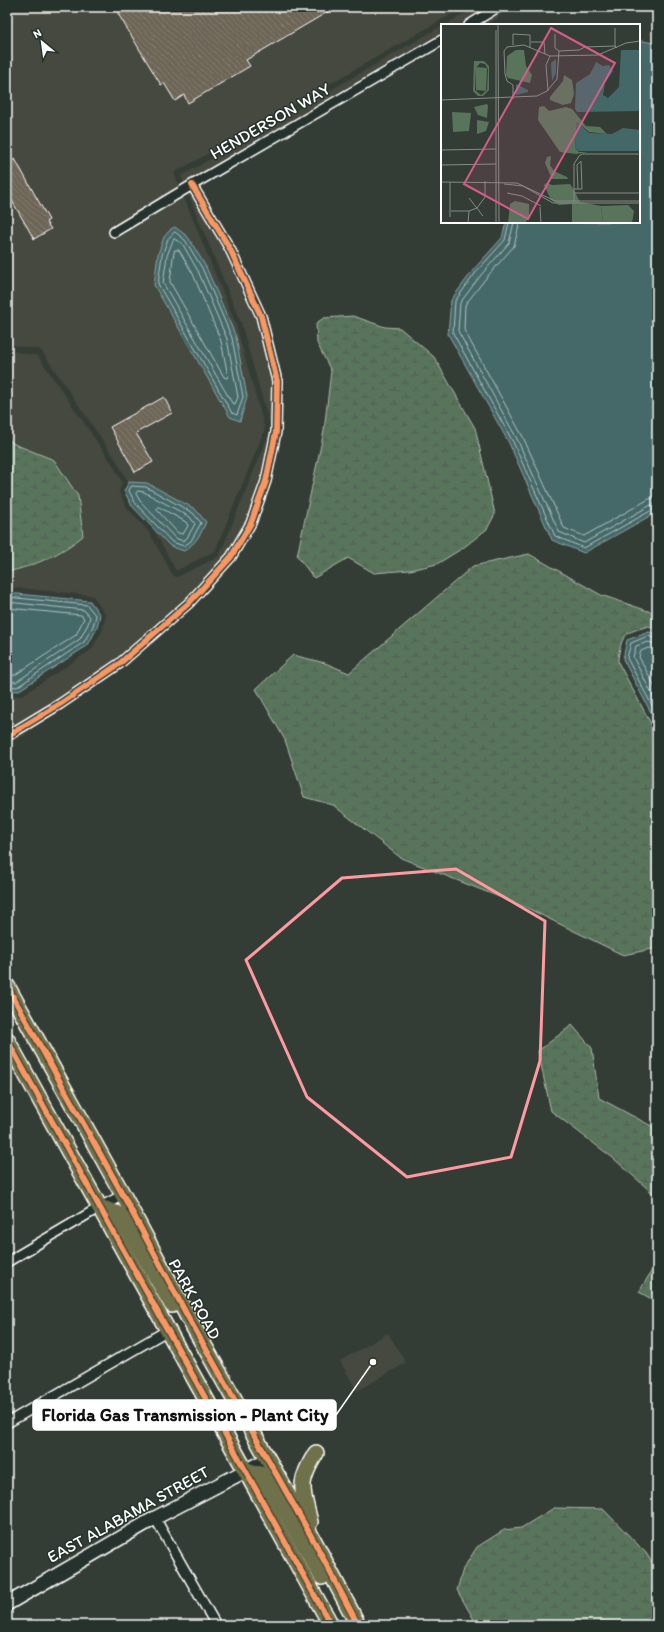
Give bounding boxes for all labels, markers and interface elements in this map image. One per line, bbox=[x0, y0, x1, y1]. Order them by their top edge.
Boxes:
north arrow bbox=[22, 22, 62, 62]
inset map bbox=[441, 24, 640, 223]
text: N bbox=[31, 26, 44, 41]
street label: HENDERSON WAY bbox=[206, 78, 334, 164]
street label: PARK ROAD bbox=[165, 1255, 226, 1343]
callout: Florida Gas Transmission - Plant City bbox=[33, 1400, 336, 1430]
text: Florida Gas Transmission - Plant City bbox=[42, 1404, 329, 1426]
street label: EAST ALABAMA STREET bbox=[44, 1461, 213, 1567]

